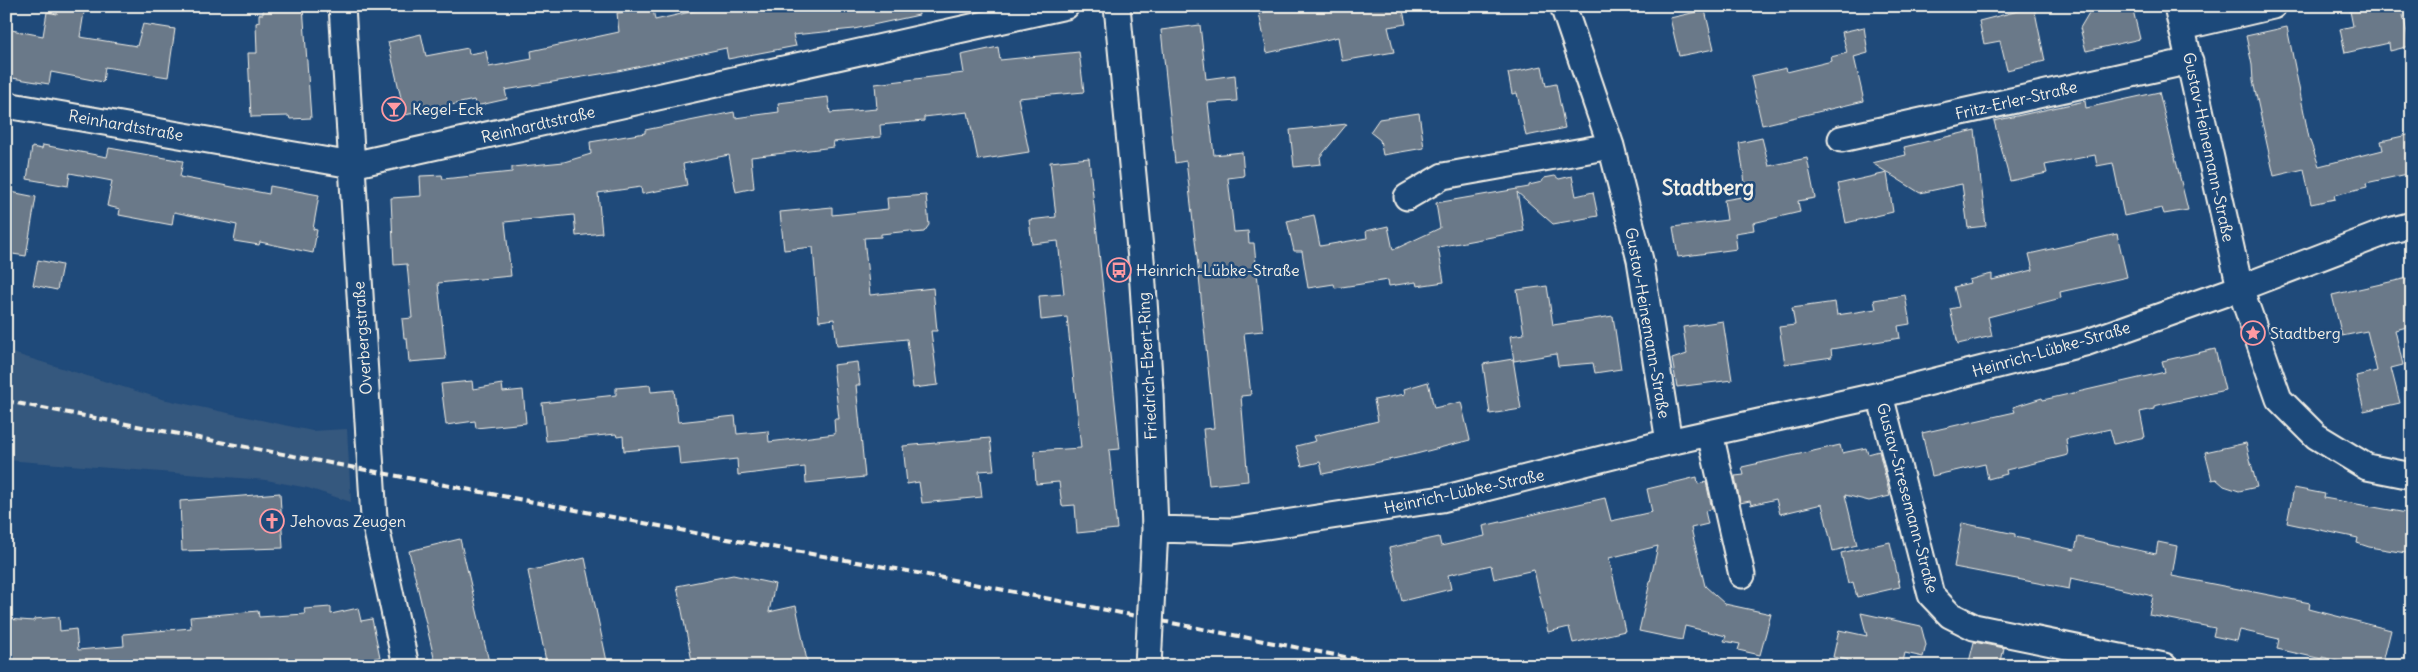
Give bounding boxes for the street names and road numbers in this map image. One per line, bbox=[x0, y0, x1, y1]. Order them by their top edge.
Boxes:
street label: Gustav-Heinemann-Straße bbox=[2179, 50, 2239, 244]
street label: Fritz-Erler-Straße bbox=[1953, 76, 2079, 124]
street label: Reinhardtstraße bbox=[479, 101, 597, 147]
street label: Reinhardtstraße bbox=[67, 105, 185, 145]
street label: Gustav-Heinemann-Straße bbox=[1621, 226, 1675, 420]
street label: Overbergstraße bbox=[348, 281, 376, 395]
street label: Friedrich-Ebert-Ring bbox=[1133, 292, 1161, 440]
street label: Heinrich-Lübke-Straße bbox=[1970, 317, 2132, 381]
street label: Gustav-Stresemann-Straße bbox=[1873, 401, 1943, 595]
street label: Heinrich-Lübke-Straße bbox=[1382, 464, 1546, 518]

